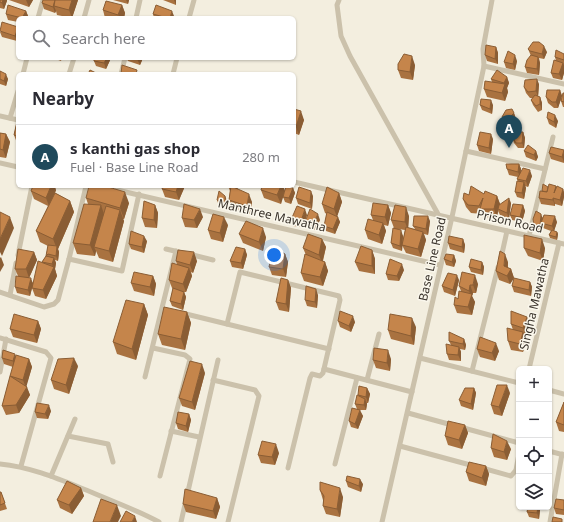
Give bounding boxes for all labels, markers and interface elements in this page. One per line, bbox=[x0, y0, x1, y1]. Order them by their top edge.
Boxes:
search box bbox=[16, 16, 296, 60]
icon: search bbox=[30, 27, 52, 49]
text: Search here bbox=[62, 28, 145, 48]
text: Nearby bbox=[32, 87, 94, 110]
pin: A bbox=[496, 115, 522, 148]
text: s kanthi gas shop bbox=[70, 138, 200, 158]
text: A bbox=[41, 148, 50, 166]
text: 280 m bbox=[242, 148, 280, 166]
text: Fuel · Base Line Road bbox=[70, 158, 199, 176]
street label: Manthree Mawatha bbox=[216, 194, 328, 236]
street label: Prison Road bbox=[475, 205, 545, 237]
street label: Base Line Road bbox=[414, 215, 450, 303]
your location bbox=[264, 245, 284, 265]
street label: Singha Mawatha bbox=[515, 256, 553, 352]
map controls bbox=[516, 366, 552, 510]
button: + bbox=[516, 366, 552, 402]
button: − bbox=[516, 402, 552, 438]
button: locate bbox=[516, 438, 552, 474]
button: layers bbox=[516, 474, 552, 510]

